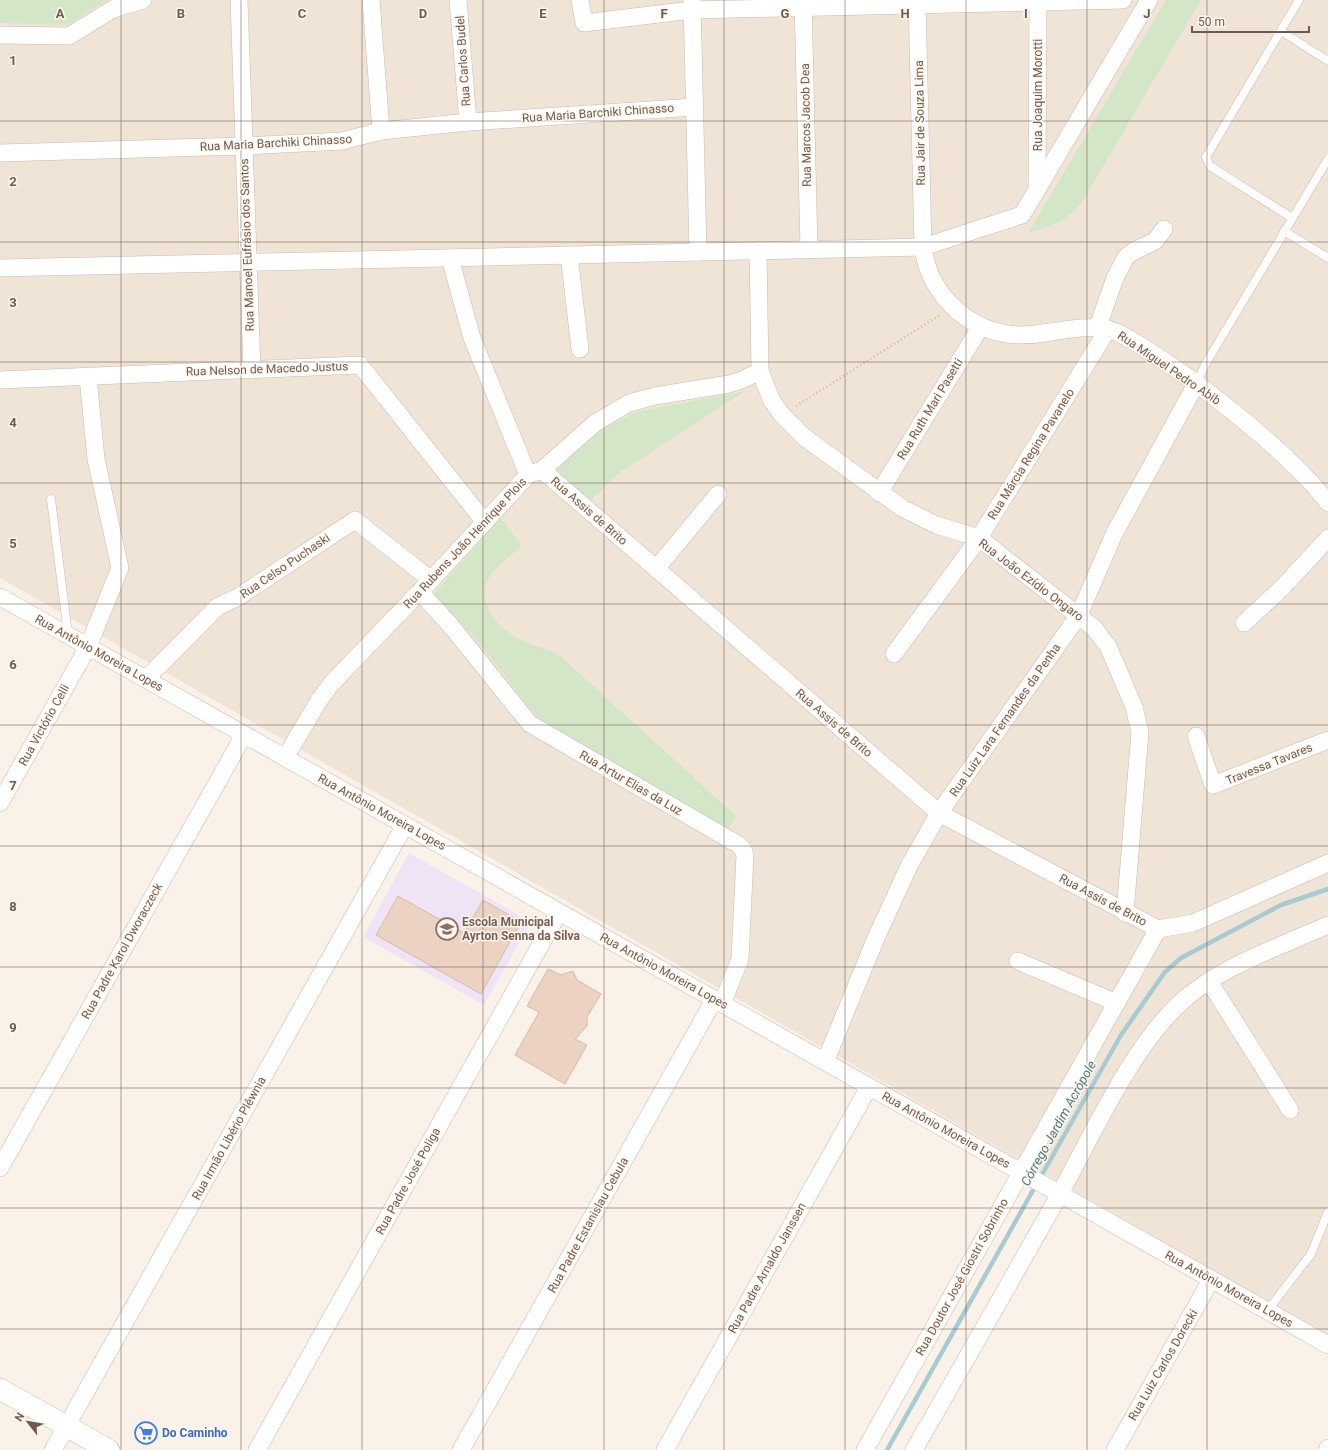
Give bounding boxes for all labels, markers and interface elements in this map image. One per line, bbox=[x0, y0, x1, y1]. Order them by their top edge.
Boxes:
text: A bbox=[56, 6, 65, 21]
text: B bbox=[177, 6, 185, 21]
text: C bbox=[298, 6, 307, 21]
text: D bbox=[419, 6, 427, 21]
text: E bbox=[539, 6, 547, 21]
text: F bbox=[660, 6, 668, 21]
text: G bbox=[781, 6, 790, 21]
text: H bbox=[900, 6, 910, 21]
text: I bbox=[1024, 6, 1028, 21]
text: J bbox=[1143, 6, 1151, 21]
scale bar bbox=[1192, 8, 1309, 34]
street label: Rua Carlos Budel bbox=[453, 15, 473, 107]
text: 50 m bbox=[1198, 15, 1225, 29]
street label: Rua Joaquim Morotti bbox=[1031, 39, 1045, 151]
text: 1 bbox=[9, 53, 17, 68]
street label: Rua Jair de Souza Lima bbox=[912, 60, 928, 186]
street label: Rua Marcos Jacob Dea bbox=[798, 63, 814, 187]
street label: Rua Maria Barchiki Chinasso bbox=[521, 101, 675, 125]
street label: Rua Maria Barchiki Chinasso bbox=[199, 132, 353, 154]
street label: Rua Manoel Eufrásio dos Santos bbox=[237, 158, 257, 332]
text: 2 bbox=[9, 174, 17, 189]
text: 3 bbox=[9, 295, 17, 310]
street label: Rua Miguel Pedro Abib bbox=[1115, 328, 1223, 408]
street label: Rua Ruth Mari Pasetti bbox=[894, 356, 966, 462]
street label: Rua Nelson de Macedo Justus bbox=[186, 359, 348, 379]
street label: Rua Márcia Regina Pavanelo bbox=[985, 386, 1077, 522]
text: 4 bbox=[9, 415, 17, 430]
street label: Rua Assis de Brito bbox=[548, 474, 630, 548]
street label: Rua Rubens João Henrique Plois bbox=[401, 475, 529, 611]
street label: Rua Celso Puchaski bbox=[237, 531, 333, 601]
text: 5 bbox=[9, 536, 17, 551]
street label: Rua João Ezídio Ongaro bbox=[976, 536, 1086, 624]
street label: Rua Antônio Moreira Lopes bbox=[32, 612, 166, 694]
street label: Rua Luiz Lara Fernandes da Penha bbox=[947, 641, 1063, 799]
text: 6 bbox=[9, 657, 17, 672]
street label: Rua Victório Celli bbox=[16, 682, 72, 768]
street label: Rua Assis de Brito bbox=[793, 686, 875, 760]
street label: Travessa Tavares bbox=[1224, 740, 1314, 788]
street label: Rua Artur Elias da Luz bbox=[577, 748, 685, 818]
street label: Rua Antônio Moreira Lopes bbox=[315, 771, 449, 853]
text: 7 bbox=[9, 778, 17, 793]
street label: Rua Assis de Brito bbox=[1057, 871, 1149, 929]
street label: Rua Padre Karol Dworaczeck bbox=[79, 880, 166, 1021]
text: 8 bbox=[9, 899, 17, 914]
place label: Escola Municipal Ayrton Senna da Silva bbox=[462, 915, 580, 943]
school or university icon: Escola Municipal Ayrton Senna da Silva bbox=[434, 916, 460, 942]
street label: Rua Antônio Moreira Lopes bbox=[597, 930, 731, 1012]
text: 9 bbox=[9, 1020, 17, 1035]
water label: Córrego Jardim Acrópole bbox=[1018, 1058, 1099, 1188]
street label: Rua Irmão Libério Plêwnia bbox=[189, 1074, 269, 1202]
street label: Rua Antônio Moreira Lopes bbox=[879, 1089, 1013, 1171]
street label: Rua Padre José Poliga bbox=[373, 1125, 443, 1237]
street label: Rua Padre Estanislau Cebula bbox=[545, 1155, 631, 1295]
street label: Rua Doutor José Giostri Sobrinho bbox=[913, 1196, 1011, 1358]
street label: Rua Padre Arnaldo Janssen bbox=[725, 1200, 809, 1336]
street label: Rua Antônio Moreira Lopes bbox=[1162, 1248, 1296, 1330]
street label: Rua Luiz Carlos Dorecki bbox=[1125, 1307, 1201, 1423]
north arrow bbox=[8, 1402, 48, 1442]
text: N bbox=[12, 1410, 28, 1424]
supermarket icon: Do Caminho bbox=[133, 1420, 159, 1446]
place label: Do Caminho bbox=[162, 1426, 228, 1440]

